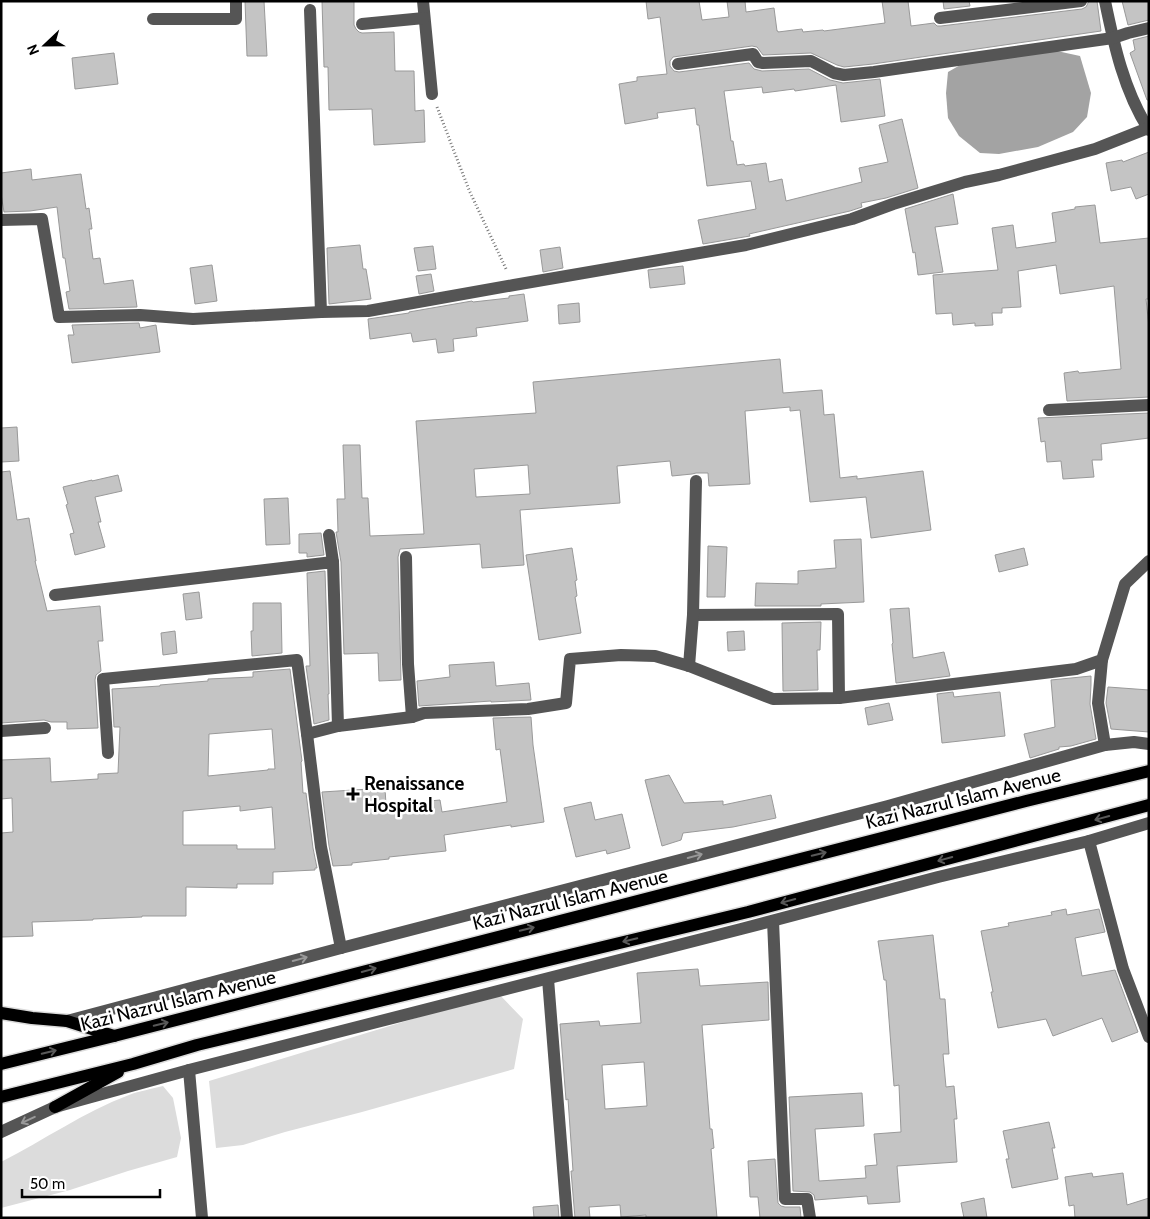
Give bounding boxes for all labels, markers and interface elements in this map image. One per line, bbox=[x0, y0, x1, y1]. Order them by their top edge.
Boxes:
north arrow bbox=[20, 20, 70, 70]
text: N bbox=[23, 42, 43, 58]
street label: Kazi Nazrul Islam Avenue bbox=[863, 763, 1063, 834]
place label: Renaissance Hospital bbox=[364, 772, 464, 817]
marker: Renaissance Hospital bbox=[346, 787, 360, 801]
one-way arrow bbox=[1094, 813, 1110, 823]
one-way arrow bbox=[811, 849, 827, 858]
one-way arrow bbox=[686, 851, 702, 860]
one-way arrow bbox=[937, 855, 953, 865]
street label: Kazi Nazrul Islam Avenue bbox=[470, 864, 670, 935]
one-way arrow bbox=[780, 897, 796, 907]
one-way arrow bbox=[518, 924, 534, 933]
one-way arrow bbox=[622, 936, 638, 945]
one-way arrow bbox=[292, 954, 308, 963]
street label: Kazi Nazrul Islam Avenue bbox=[78, 965, 278, 1036]
one-way arrow bbox=[361, 965, 377, 975]
one-way arrow bbox=[153, 1019, 169, 1028]
one-way arrow bbox=[40, 1047, 56, 1056]
one-way arrow bbox=[21, 1115, 36, 1125]
scale bar bbox=[22, 1166, 160, 1198]
text: 50 m bbox=[30, 1175, 65, 1193]

